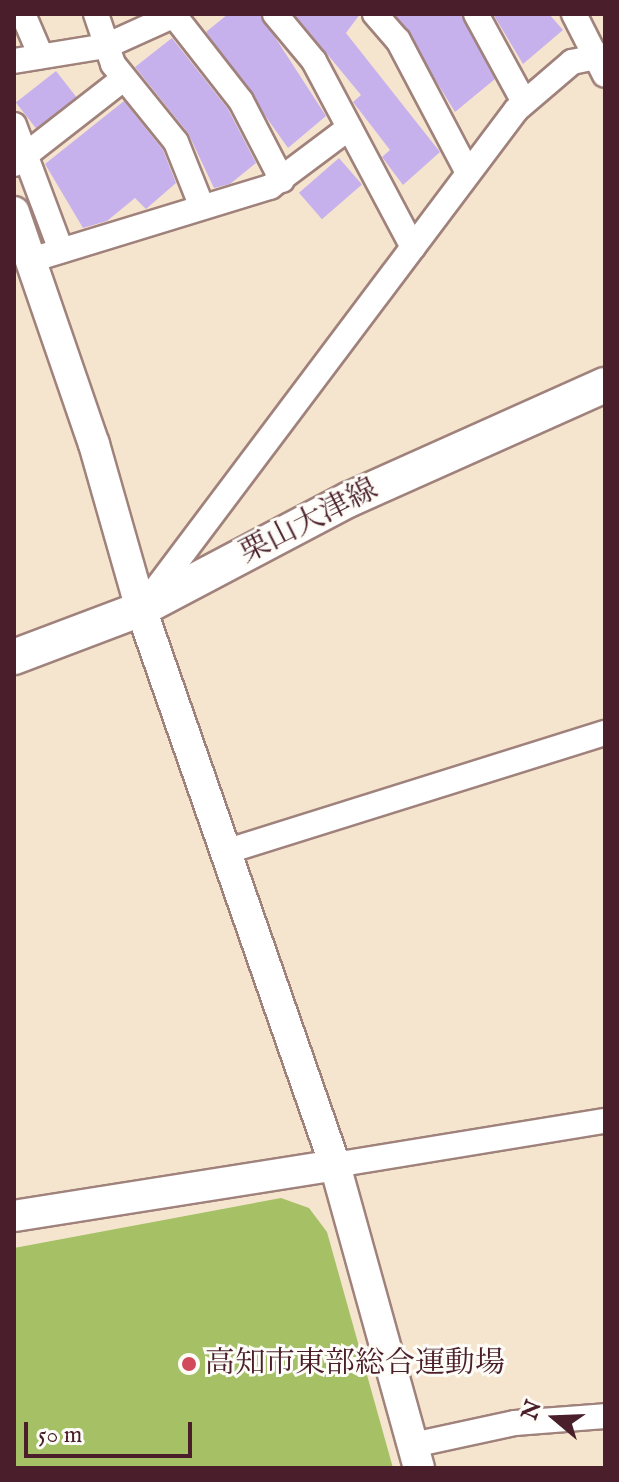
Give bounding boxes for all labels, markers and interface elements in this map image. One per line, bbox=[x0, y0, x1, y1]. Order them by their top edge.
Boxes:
street label: 栗山大津線 bbox=[234, 472, 384, 572]
place label: 高知市東部総合運動場 bbox=[205, 1346, 505, 1382]
marker: 高知市東部総合運動場 bbox=[180, 1355, 198, 1373]
north arrow bbox=[515, 1378, 595, 1458]
text: N bbox=[516, 1397, 549, 1424]
scale bar bbox=[28, 1406, 196, 1456]
text: 50 m bbox=[38, 1420, 82, 1451]

